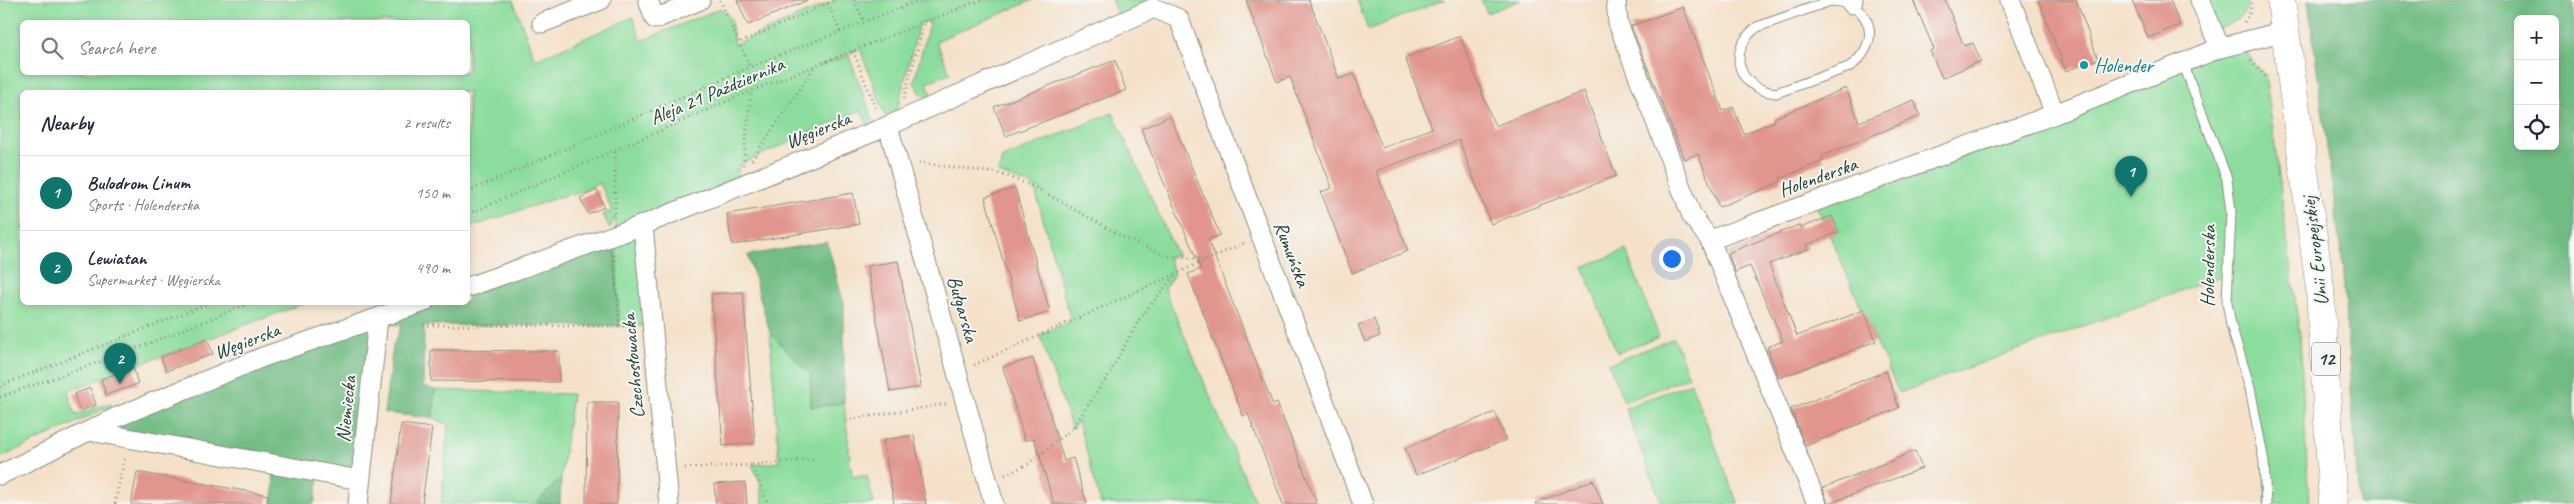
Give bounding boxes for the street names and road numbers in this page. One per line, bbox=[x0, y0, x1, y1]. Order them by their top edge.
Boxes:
street label: Aleja 21 Października bbox=[646, 51, 789, 131]
street label: Węgierska bbox=[782, 105, 856, 154]
street label: Holenderska bbox=[1775, 151, 1862, 203]
street label: Unii Europejskiej bbox=[2296, 193, 2334, 307]
street label: Rumuńska bbox=[1268, 218, 1316, 291]
street label: Holenderska bbox=[2195, 224, 2221, 307]
street label: Bułgarska bbox=[942, 273, 985, 347]
street label: Czechosłowacka bbox=[616, 311, 650, 419]
street label: Węgierska bbox=[211, 317, 285, 365]
road number: 12 bbox=[2312, 342, 2340, 376]
street label: Niemiecka bbox=[330, 373, 362, 443]

